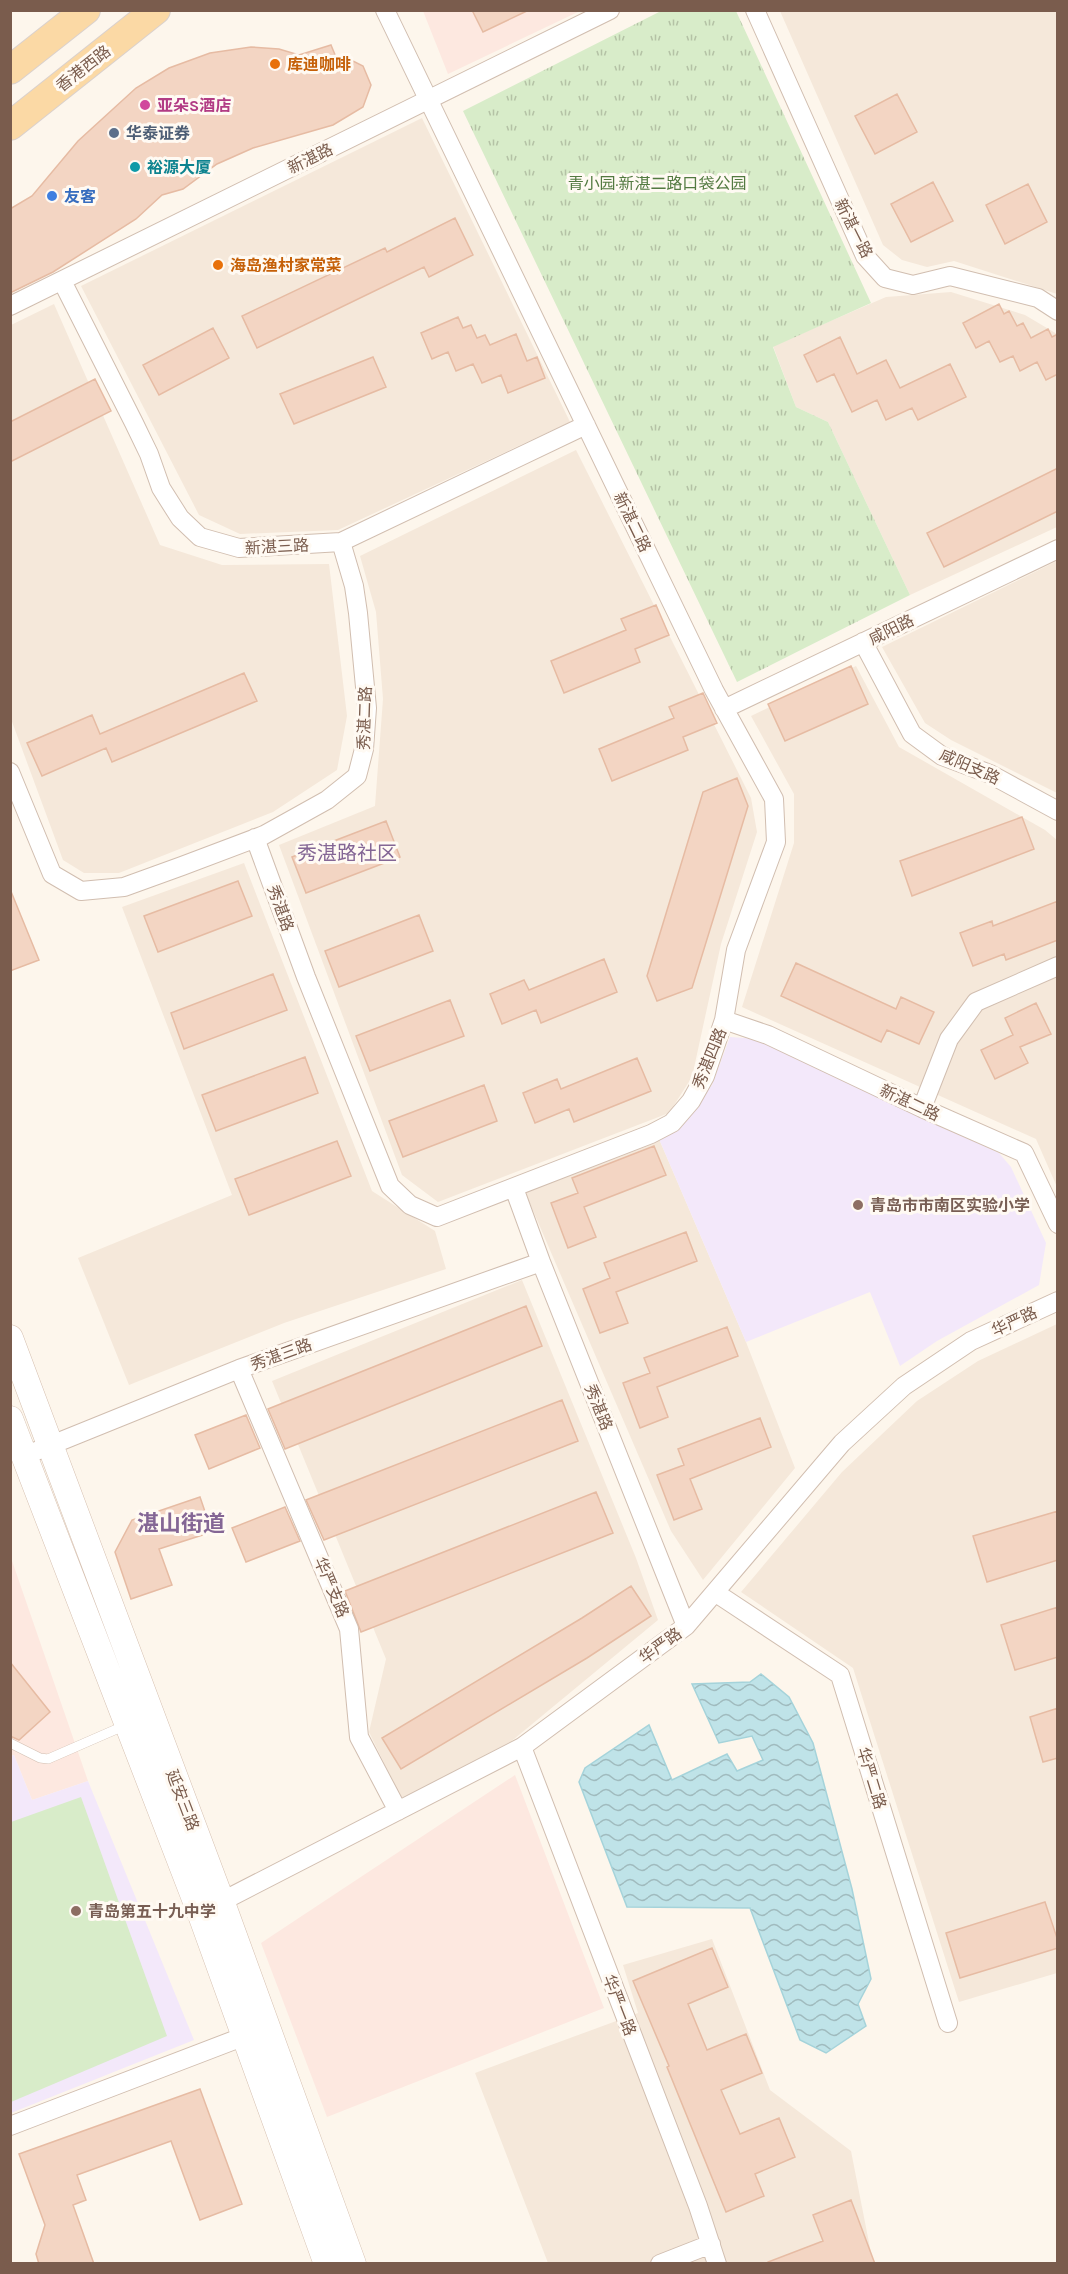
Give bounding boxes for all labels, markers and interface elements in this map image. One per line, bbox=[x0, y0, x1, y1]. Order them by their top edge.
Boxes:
street label: 香港西路 bbox=[52, 41, 114, 96]
place label: 库迪咖啡 bbox=[287, 55, 351, 74]
marker: 库迪咖啡 bbox=[268, 57, 282, 71]
place label: 亚朵S酒店 bbox=[157, 96, 231, 115]
marker: 亚朵S酒店 bbox=[138, 98, 152, 112]
place label: 华泰证券 bbox=[126, 124, 190, 143]
marker: 华泰证券 bbox=[107, 126, 121, 140]
street label: 新湛路 bbox=[284, 139, 336, 178]
place label: 裕源大厦 bbox=[147, 158, 211, 177]
marker: 裕源大厦 bbox=[128, 160, 142, 174]
park label: 青小园·新湛二路口袋公园 bbox=[568, 174, 746, 193]
place label: 友客 bbox=[64, 187, 96, 206]
marker: 友客 bbox=[45, 189, 59, 203]
street label: 新湛一路 bbox=[831, 195, 877, 261]
place label: 海岛渔村家常菜 bbox=[230, 256, 342, 275]
marker: 海岛渔村家常菜 bbox=[211, 258, 225, 272]
street label: 新湛二路 bbox=[610, 489, 655, 555]
street label: 新湛三路 bbox=[245, 535, 309, 558]
street label: 咸阳路 bbox=[865, 610, 917, 649]
street label: 秀湛二路 bbox=[354, 686, 375, 750]
street label: 咸阳支路 bbox=[937, 745, 1003, 788]
district label: 秀湛路社区 bbox=[297, 842, 397, 865]
street label: 秀湛路 bbox=[263, 882, 298, 934]
street label: 秀湛四路 bbox=[689, 1025, 730, 1091]
street label: 新湛二路 bbox=[877, 1080, 943, 1125]
place label: 青岛市市南区实验小学 bbox=[870, 1196, 1030, 1215]
marker: 青岛市市南区实验小学 bbox=[851, 1198, 865, 1212]
street label: 华严路 bbox=[988, 1303, 1040, 1340]
street label: 秀湛三路 bbox=[248, 1335, 314, 1374]
street label: 秀湛路 bbox=[581, 1381, 616, 1433]
district label: 湛山街道 bbox=[137, 1511, 225, 1537]
street label: 华严支路 bbox=[310, 1554, 353, 1620]
street label: 华严路 bbox=[635, 1624, 685, 1667]
street label: 华严二路 bbox=[853, 1745, 890, 1812]
street label: 延安三路 bbox=[162, 1767, 203, 1833]
place label: 青岛第五十九中学 bbox=[88, 1902, 216, 1921]
marker: 青岛第五十九中学 bbox=[69, 1904, 83, 1918]
street label: 华严一路 bbox=[599, 1972, 640, 2038]

